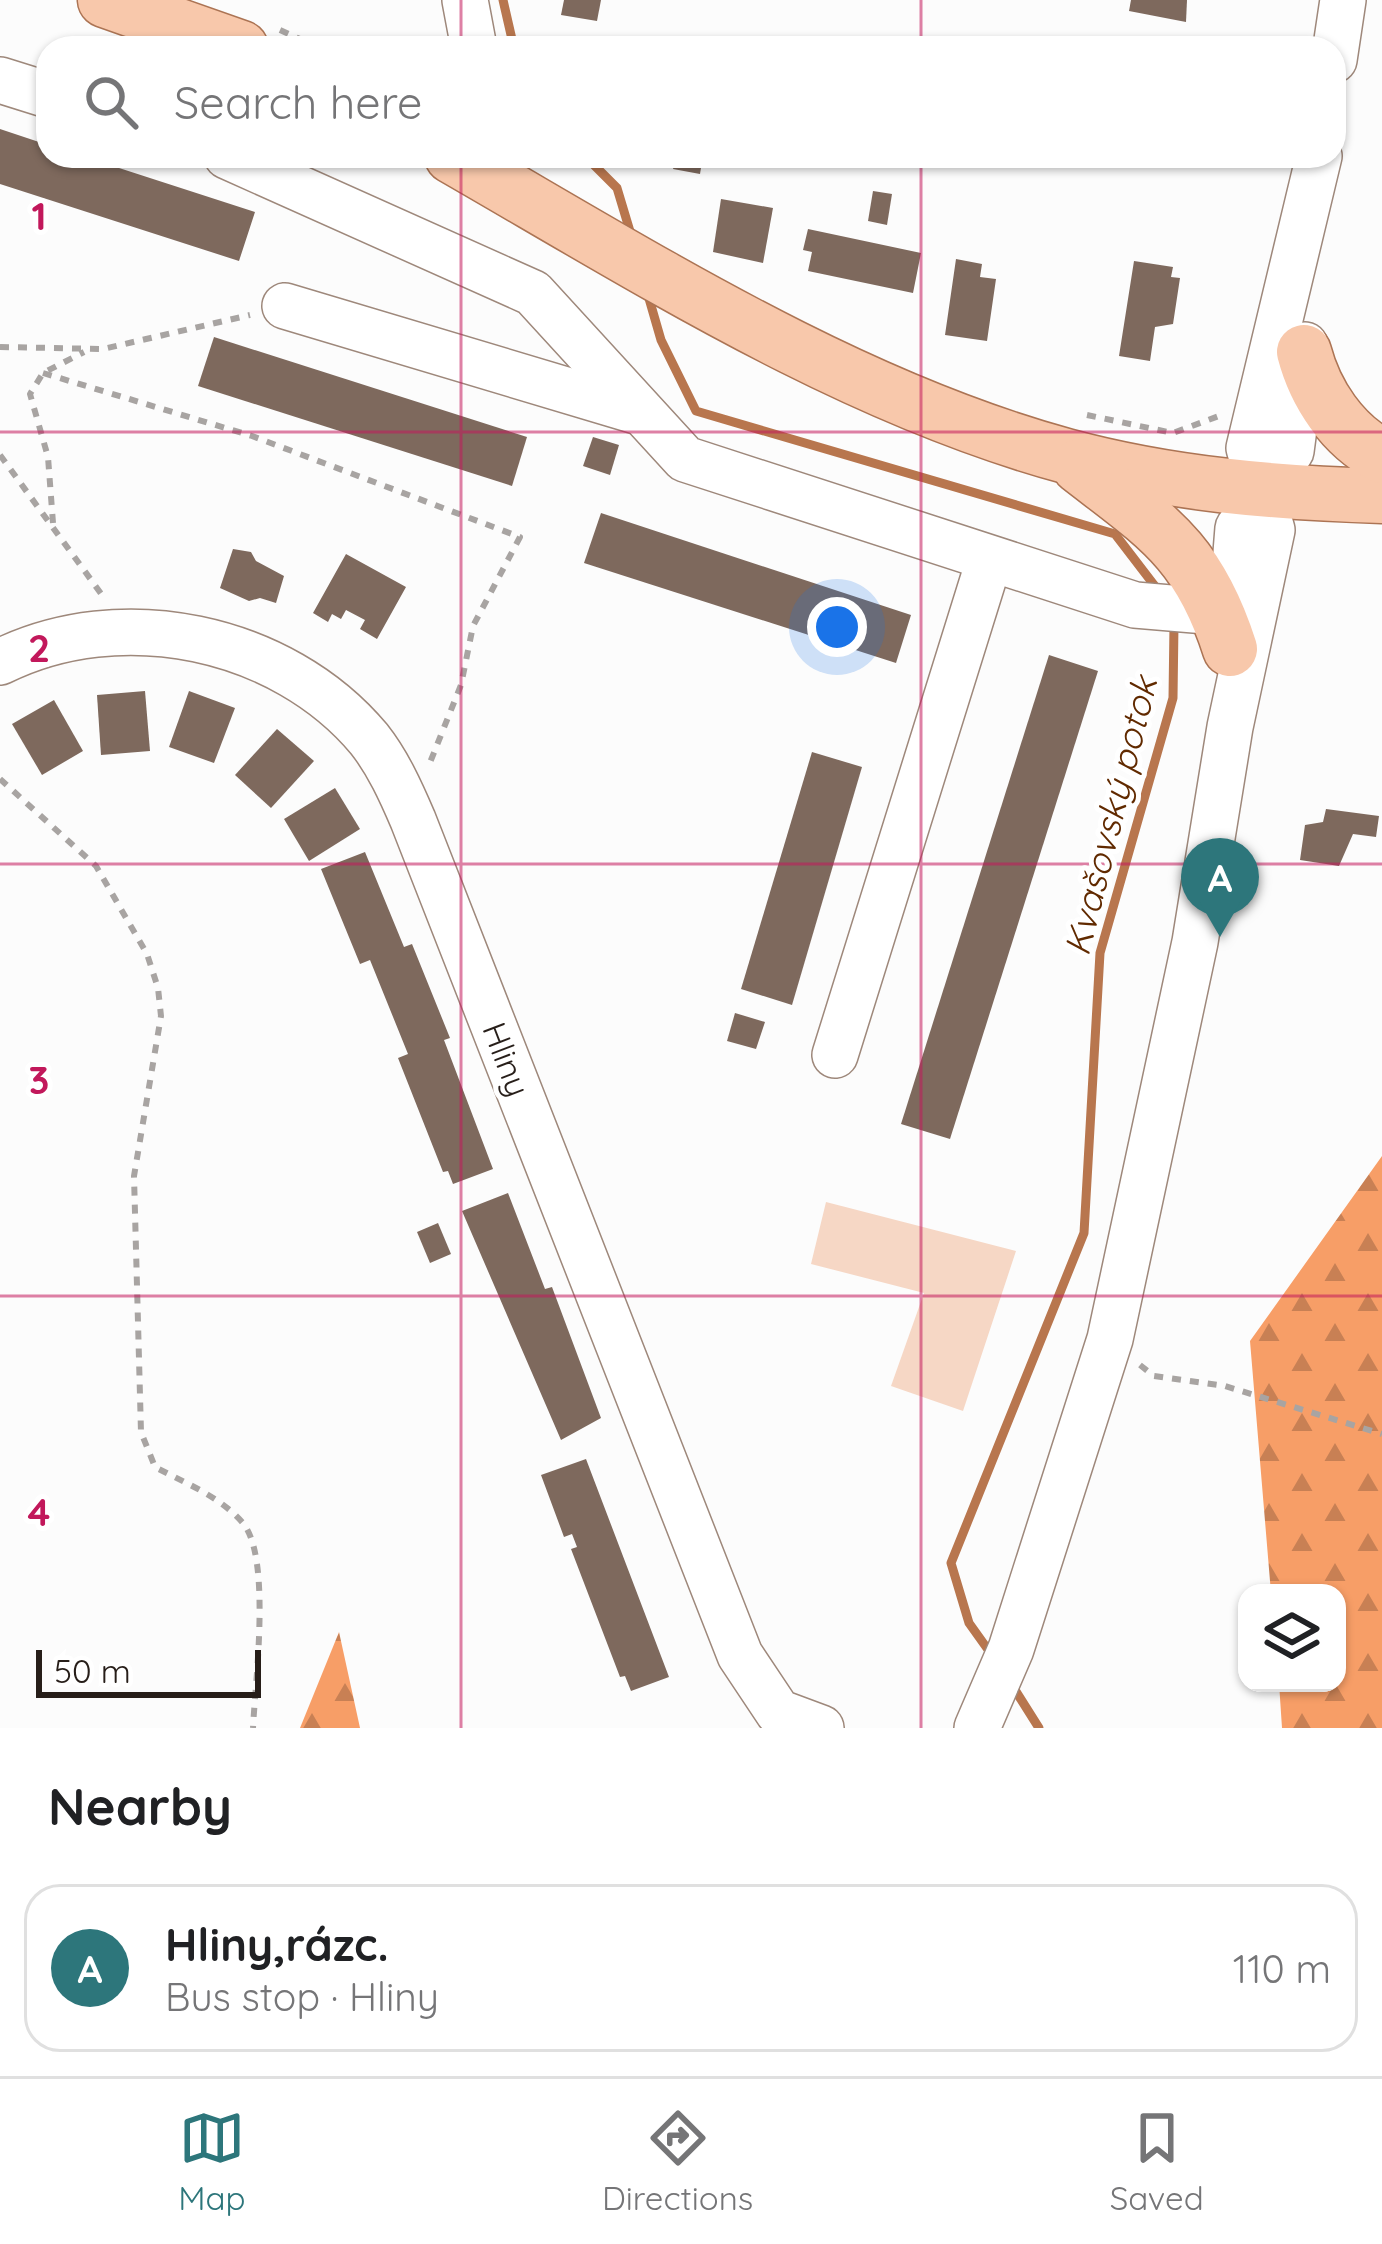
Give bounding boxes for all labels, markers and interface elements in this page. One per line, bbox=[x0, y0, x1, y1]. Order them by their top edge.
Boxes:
search box bbox=[36, 36, 1346, 168]
icon: search bbox=[78, 69, 144, 135]
text: Search here bbox=[174, 74, 422, 130]
text: 1 bbox=[31, 191, 47, 240]
your location bbox=[807, 597, 867, 657]
text: 2 bbox=[28, 623, 50, 672]
water label: Kvašovský potok bbox=[1054, 670, 1167, 960]
pin: A bbox=[1181, 838, 1259, 937]
street label: Hliny bbox=[474, 1016, 540, 1102]
text: 3 bbox=[29, 1055, 49, 1104]
text: 4 bbox=[28, 1487, 50, 1536]
map controls bbox=[1238, 1584, 1346, 1692]
button: layers bbox=[1238, 1584, 1346, 1692]
scale bar bbox=[36, 1644, 261, 1697]
text: 50 m bbox=[54, 1650, 131, 1691]
text: Nearby bbox=[48, 1774, 232, 1838]
text: Hliny,rázc. bbox=[165, 1916, 389, 1972]
text: A bbox=[78, 1944, 102, 1993]
text: 110 m bbox=[1233, 1944, 1331, 1993]
text: Bus stop · Hliny bbox=[165, 1972, 439, 2021]
tab: Map bbox=[178, 2105, 246, 2218]
tab: Directions bbox=[602, 2105, 753, 2218]
tab: Saved bbox=[1110, 2105, 1204, 2218]

